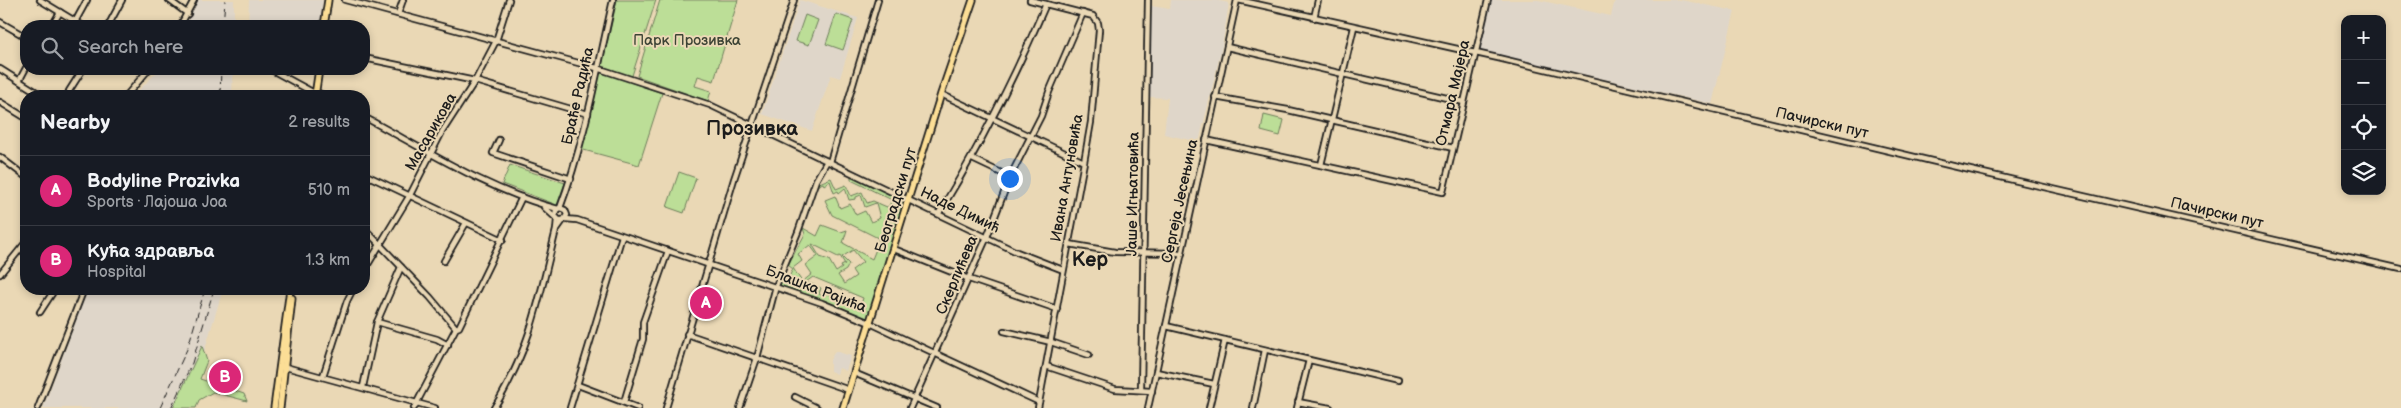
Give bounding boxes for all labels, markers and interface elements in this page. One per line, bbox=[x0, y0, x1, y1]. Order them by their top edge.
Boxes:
map controls bbox=[2341, 15, 2386, 195]
button: + bbox=[2341, 15, 2386, 60]
search box bbox=[20, 20, 370, 75]
park label: Парк Прозивка bbox=[633, 31, 741, 50]
icon: search bbox=[38, 34, 66, 62]
text: Search here bbox=[78, 36, 183, 59]
street label: Отмара Мајера bbox=[1432, 38, 1474, 148]
street label: Браће Радића bbox=[558, 45, 599, 147]
button: − bbox=[2341, 60, 2386, 105]
street label: Масарикова bbox=[401, 90, 461, 174]
street label: Пачирски пут bbox=[1774, 103, 1870, 143]
button: locate bbox=[2341, 105, 2386, 150]
text: Nearby bbox=[40, 110, 110, 135]
street label: Ивана Антуновића bbox=[1046, 112, 1088, 243]
text: 2 results bbox=[288, 113, 350, 132]
district label: Прозивка bbox=[706, 117, 798, 141]
street label: Јаше Игњатовића bbox=[1122, 131, 1144, 256]
street label: Сергеја Јесењина bbox=[1158, 137, 1202, 265]
street label: Београдски пут bbox=[871, 145, 921, 255]
button: layers bbox=[2341, 150, 2386, 195]
your location bbox=[997, 166, 1023, 192]
text: Bodyline Prozivka bbox=[87, 170, 240, 193]
text: A bbox=[51, 181, 61, 200]
text: 510 m bbox=[308, 181, 350, 200]
street label: Наде Димић bbox=[917, 183, 1003, 237]
text: Sports · Лајоша Јоа bbox=[87, 193, 227, 212]
street label: Пачирски пут bbox=[2169, 193, 2265, 233]
street label: Скерлићева bbox=[932, 232, 982, 317]
text: Кућа здравља bbox=[87, 240, 214, 263]
district label: Кер bbox=[1072, 248, 1108, 272]
text: B bbox=[50, 251, 62, 270]
text: 1.3 km bbox=[305, 251, 350, 270]
street label: Блашка Рајића bbox=[763, 261, 869, 317]
text: Hospital bbox=[87, 263, 146, 282]
pin: A bbox=[690, 284, 722, 322]
pin: B bbox=[209, 358, 241, 396]

